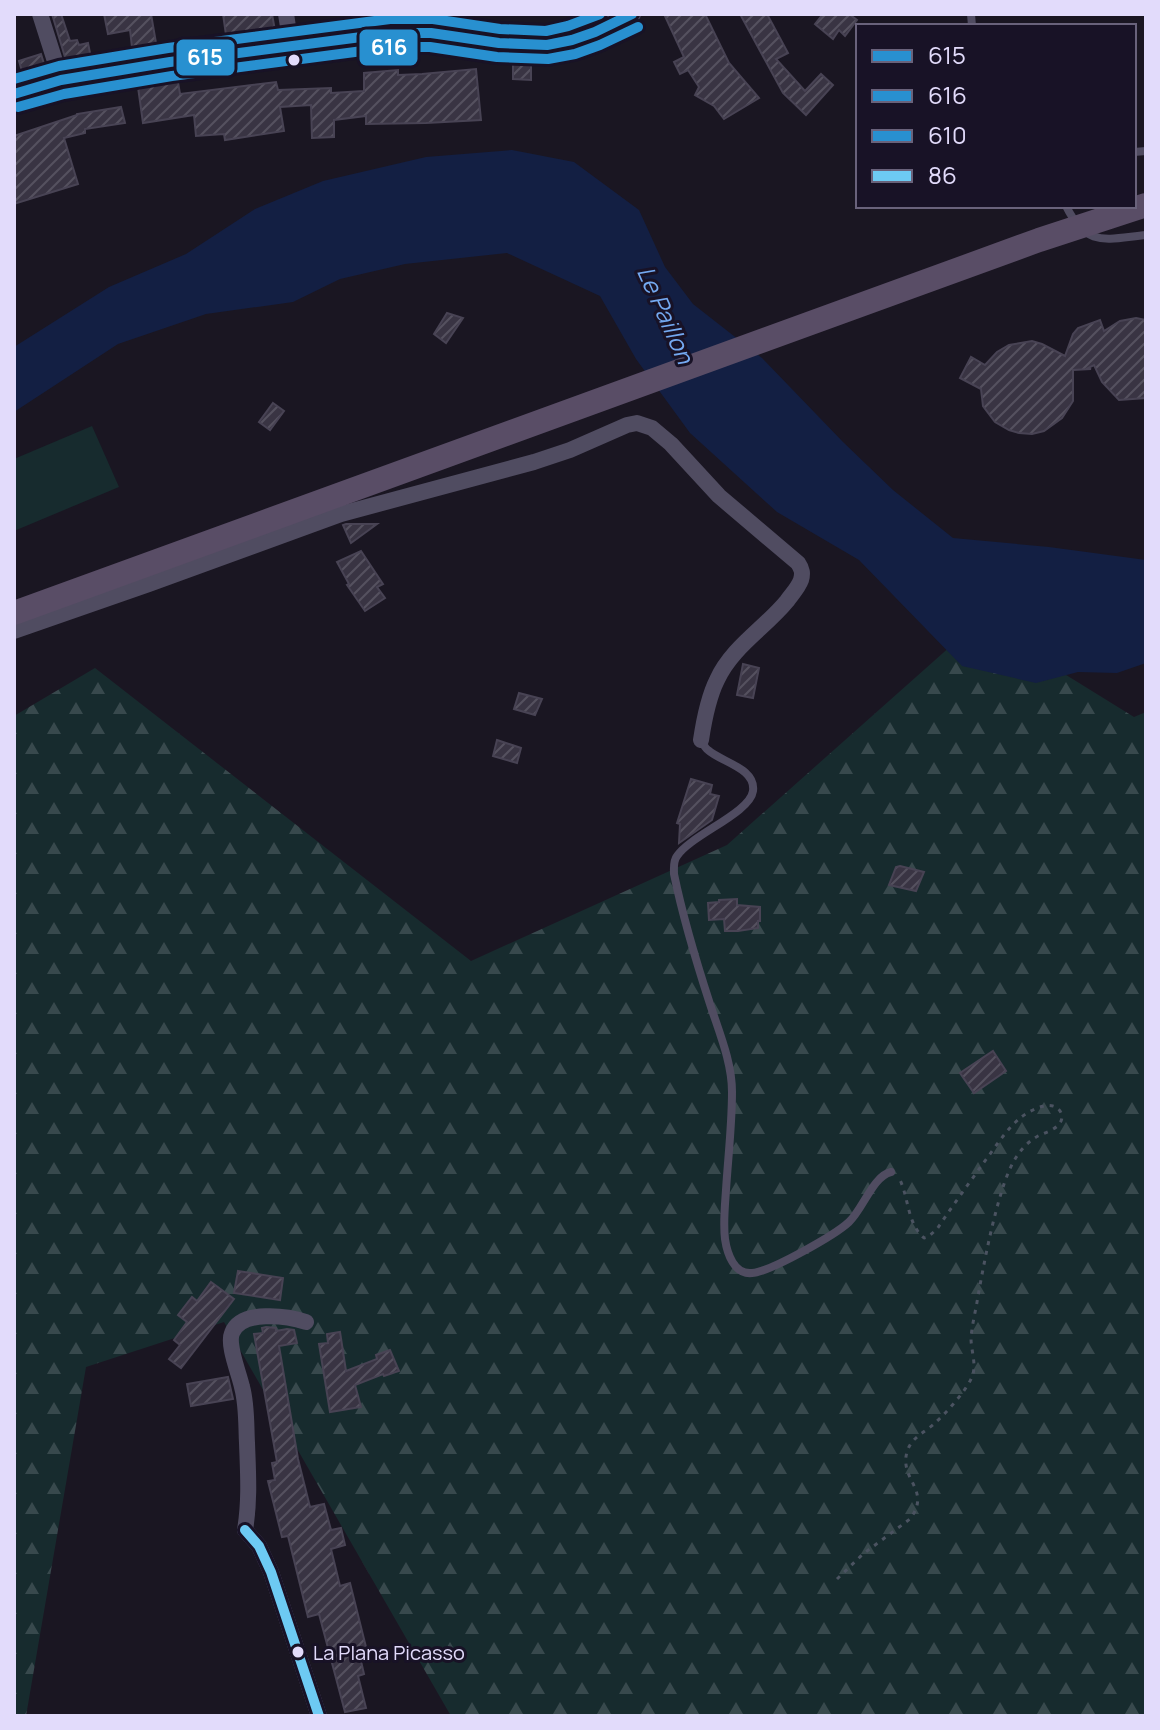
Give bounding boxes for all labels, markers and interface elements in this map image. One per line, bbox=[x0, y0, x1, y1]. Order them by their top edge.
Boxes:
legend bbox=[856, 24, 1136, 208]
line badge: 616 bbox=[358, 28, 419, 67]
text: 616 bbox=[371, 32, 407, 62]
line badge: 615 bbox=[175, 38, 236, 77]
text: 615 bbox=[928, 38, 966, 71]
text: 615 bbox=[187, 42, 223, 72]
unlabelled marker bbox=[286, 52, 302, 68]
text: 616 bbox=[928, 78, 967, 111]
text: 610 bbox=[928, 118, 967, 151]
text: 86 bbox=[928, 158, 957, 191]
water label: Le Paillon bbox=[630, 260, 703, 369]
place label: La Plana Picasso bbox=[313, 1639, 465, 1666]
marker: La Plana Picasso bbox=[290, 1644, 306, 1660]

